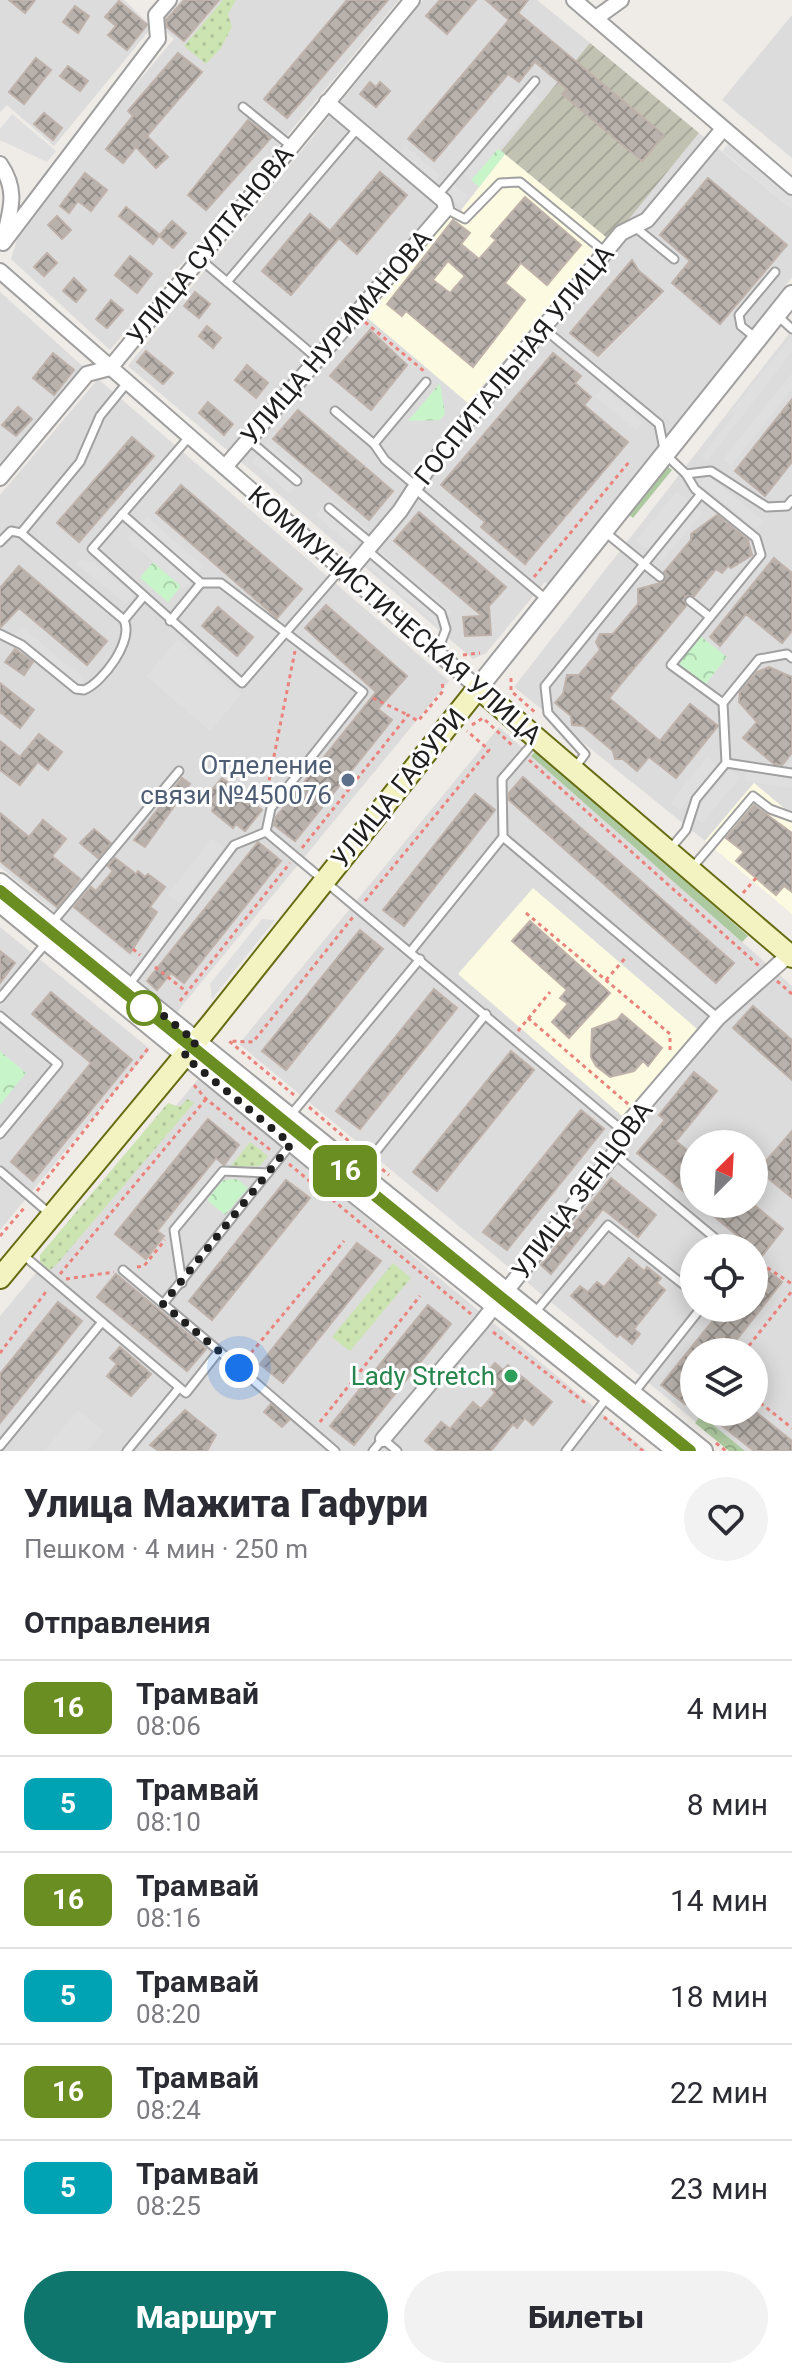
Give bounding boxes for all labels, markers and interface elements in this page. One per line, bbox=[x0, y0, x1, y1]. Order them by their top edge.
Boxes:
street label: УЛИЦА СУЛТАНОВА bbox=[121, 140, 299, 350]
street label: УЛИЦА НУРИМАНОВА bbox=[235, 224, 437, 450]
street label: ГОСПИТАЛЬНАЯ УЛИЦА bbox=[408, 239, 620, 491]
street label: КОММУНИСТИЧЕСКАЯ УЛИЦА bbox=[242, 480, 548, 750]
street label: УЛИЦА ГАФУРИ bbox=[325, 703, 471, 873]
place label: Отделение связи №450076 bbox=[140, 750, 332, 810]
marker: Отделение связи №450076 bbox=[339, 771, 357, 789]
unlabelled marker bbox=[127, 991, 161, 1025]
street label: УЛИЦА ЗЕНЦОВА bbox=[506, 1095, 658, 1285]
north arrow bbox=[680, 1130, 768, 1218]
map controls bbox=[680, 1130, 768, 1426]
line badge: 16 bbox=[309, 1145, 381, 1197]
text: 16 bbox=[329, 1154, 361, 1187]
button: locate bbox=[680, 1234, 768, 1322]
button: layers bbox=[680, 1338, 768, 1426]
your location bbox=[219, 1348, 259, 1388]
place label: Lady Stretch bbox=[351, 1361, 495, 1391]
marker: Lady Stretch bbox=[502, 1367, 520, 1385]
button: heart bbox=[684, 1477, 768, 1561]
text: Улица Мажита Гафури bbox=[24, 1482, 428, 1526]
text: Пешком · 4 мин · 250 m bbox=[24, 1534, 308, 1564]
text: Отправления bbox=[24, 1605, 211, 1640]
text: Трамвай bbox=[136, 1676, 259, 1711]
text: 16 bbox=[52, 1691, 84, 1724]
text: 4 мин bbox=[687, 1691, 768, 1726]
text: 08:06 bbox=[136, 1711, 201, 1741]
text: Трамвай bbox=[136, 1772, 259, 1807]
text: 5 bbox=[60, 1787, 76, 1820]
text: 8 мин bbox=[687, 1787, 768, 1822]
text: 08:10 bbox=[136, 1807, 201, 1837]
text: Трамвай bbox=[136, 1868, 259, 1903]
text: 16 bbox=[52, 1883, 84, 1916]
text: 14 мин bbox=[670, 1883, 768, 1918]
text: 08:16 bbox=[136, 1903, 201, 1933]
text: Трамвай bbox=[136, 1964, 259, 1999]
text: 5 bbox=[60, 1979, 76, 2012]
text: 18 мин bbox=[670, 1979, 768, 2014]
text: 08:20 bbox=[136, 1999, 201, 2029]
text: Трамвай bbox=[136, 2060, 259, 2095]
text: 16 bbox=[52, 2075, 84, 2108]
text: 22 мин bbox=[670, 2075, 768, 2110]
text: 08:24 bbox=[136, 2095, 201, 2125]
text: Трамвай bbox=[136, 2156, 259, 2191]
text: 5 bbox=[60, 2171, 76, 2204]
text: 23 мин bbox=[670, 2171, 768, 2206]
text: 08:25 bbox=[136, 2191, 201, 2221]
button: Маршрут bbox=[24, 2271, 388, 2363]
button: Билеты bbox=[404, 2271, 768, 2363]

